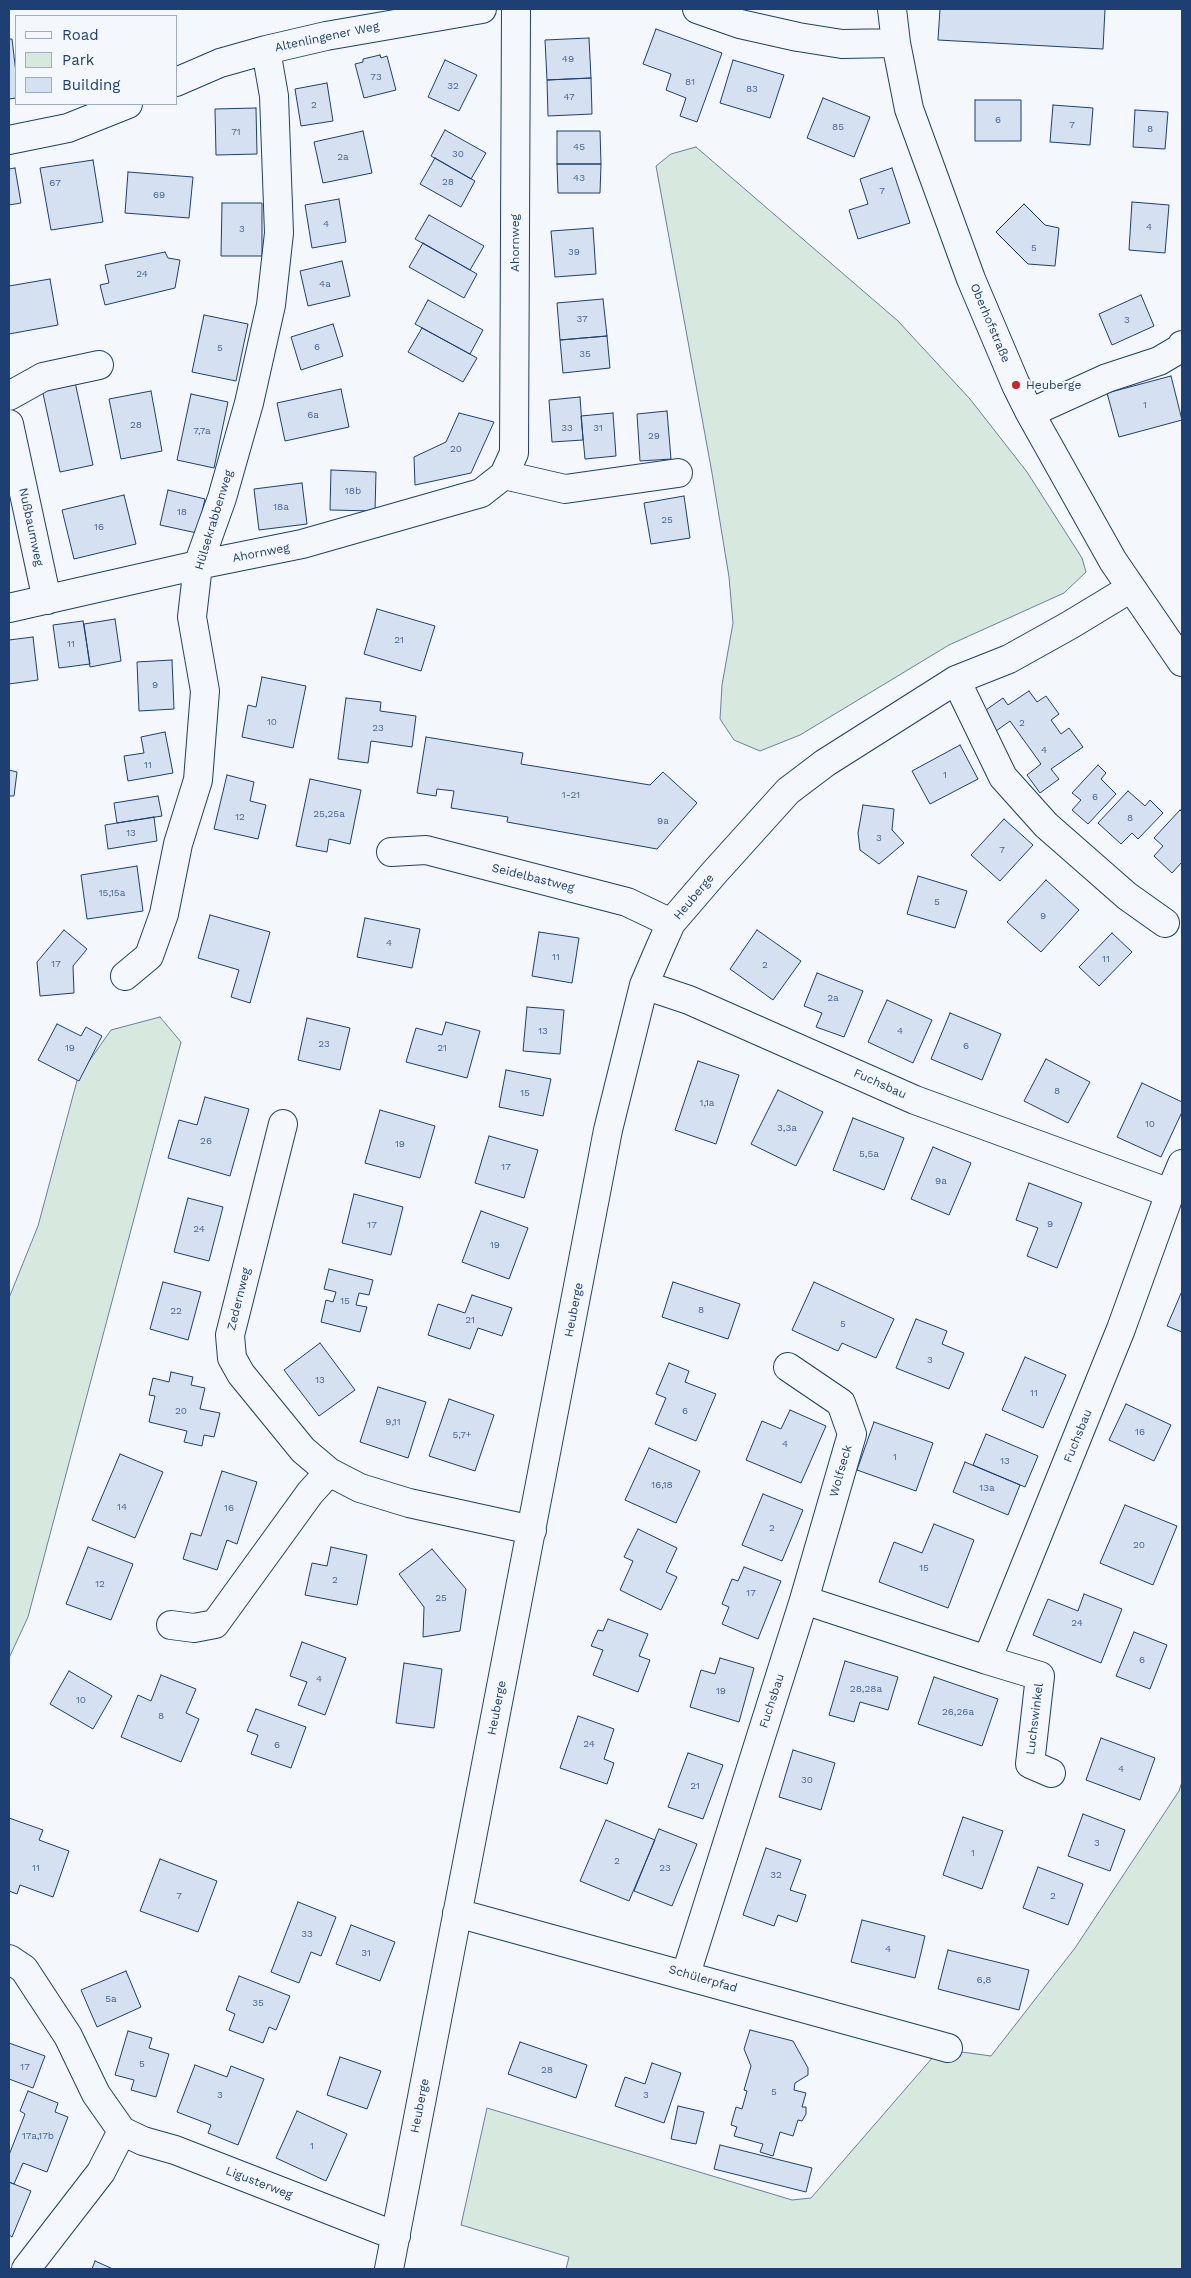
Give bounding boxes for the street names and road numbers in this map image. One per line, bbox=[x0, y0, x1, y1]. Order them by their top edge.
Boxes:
street label: Altenlingener Weg bbox=[274, 19, 380, 55]
street label: Ahornweg bbox=[508, 214, 522, 272]
street label: Oberhofstraße bbox=[967, 281, 1013, 365]
street label: Hülsekrabbenweg bbox=[192, 468, 236, 572]
street label: Nußbaumweg bbox=[16, 487, 46, 567]
street label: Ahornweg bbox=[231, 540, 291, 566]
street label: Seidelbastweg bbox=[490, 861, 576, 895]
street label: Heuberge bbox=[671, 871, 717, 923]
street label: Fuchsbau bbox=[851, 1066, 909, 1102]
street label: Zedernweg bbox=[224, 1266, 254, 1332]
street label: Heuberge bbox=[562, 1281, 586, 1339]
street label: Fuchsbau bbox=[1061, 1407, 1095, 1465]
street label: Wolfseck bbox=[827, 1443, 855, 1499]
street label: Fuchsbau bbox=[756, 1672, 788, 1730]
street label: Heuberge bbox=[485, 1679, 509, 1737]
street label: Luchswinkel bbox=[1023, 1682, 1047, 1756]
street label: Schülerpfad bbox=[667, 1962, 739, 1996]
street label: Heuberge bbox=[408, 2077, 432, 2135]
street label: Ligusterweg bbox=[224, 2164, 294, 2202]

